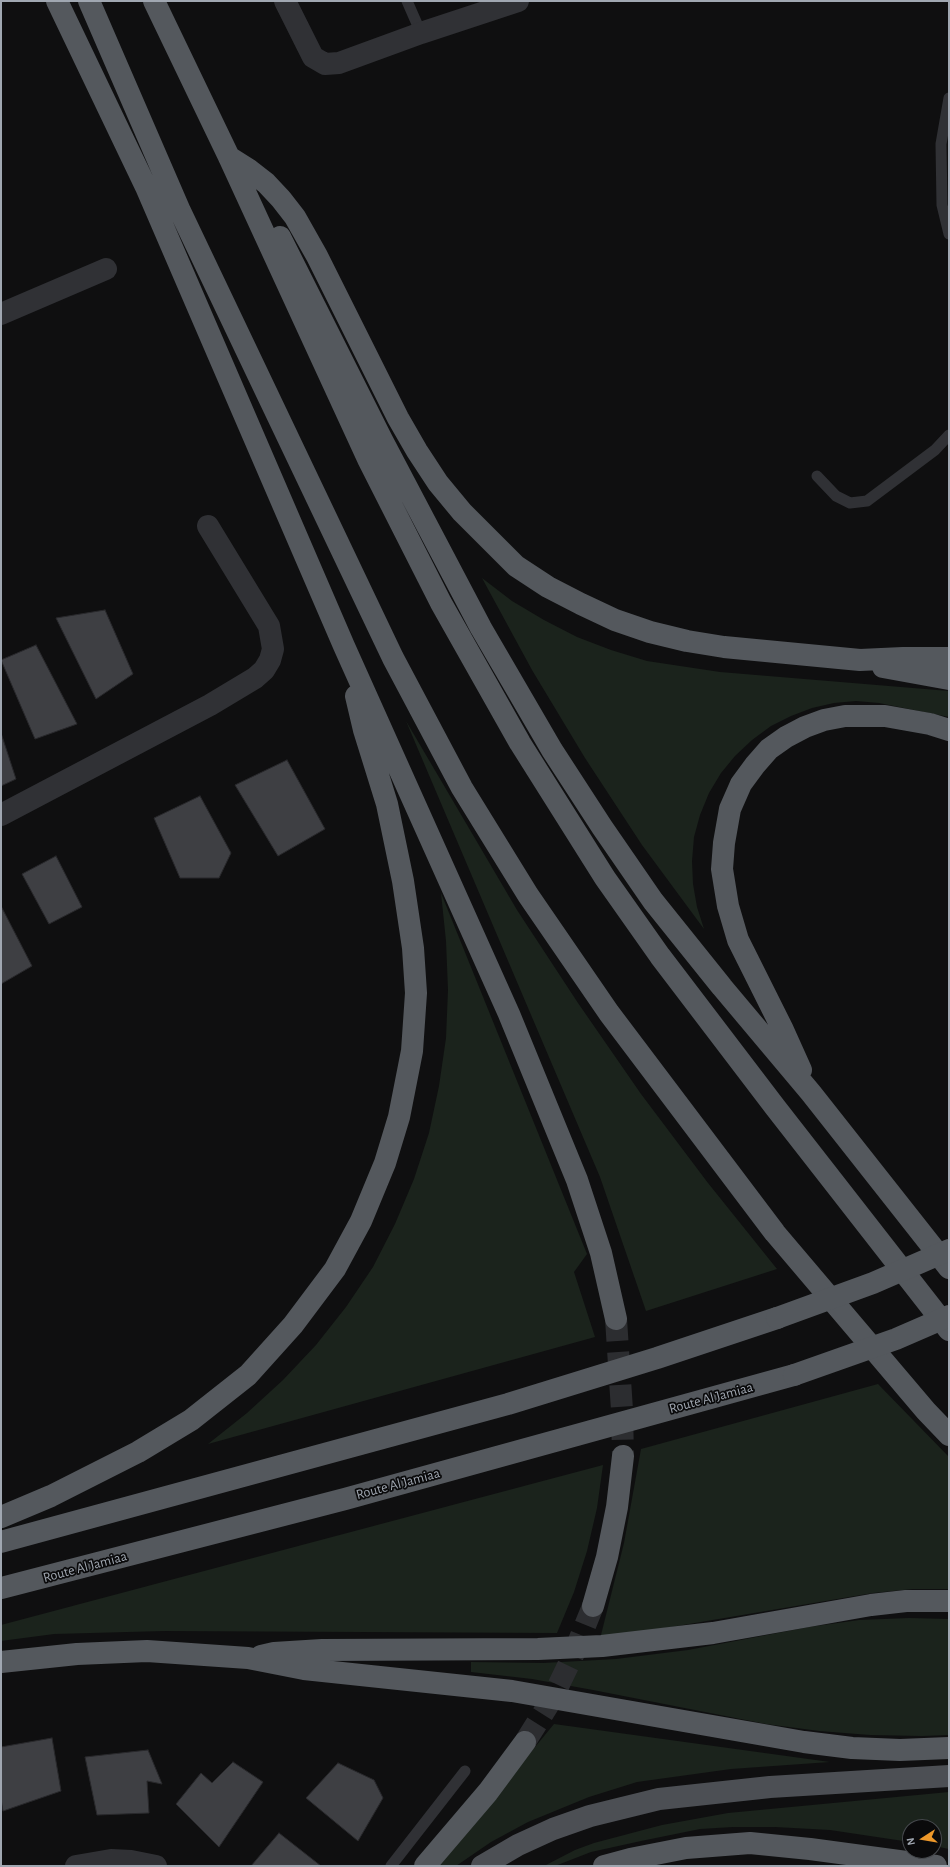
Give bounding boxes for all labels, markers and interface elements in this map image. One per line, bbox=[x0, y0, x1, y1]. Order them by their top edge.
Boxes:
street label: Route Al Jamiaa bbox=[667, 1379, 755, 1417]
street label: Route Al Jamiaa bbox=[354, 1465, 442, 1503]
street label: Route Al Jamiaa bbox=[41, 1548, 129, 1586]
north arrow bbox=[902, 1819, 942, 1859]
text: N bbox=[905, 1837, 917, 1846]

